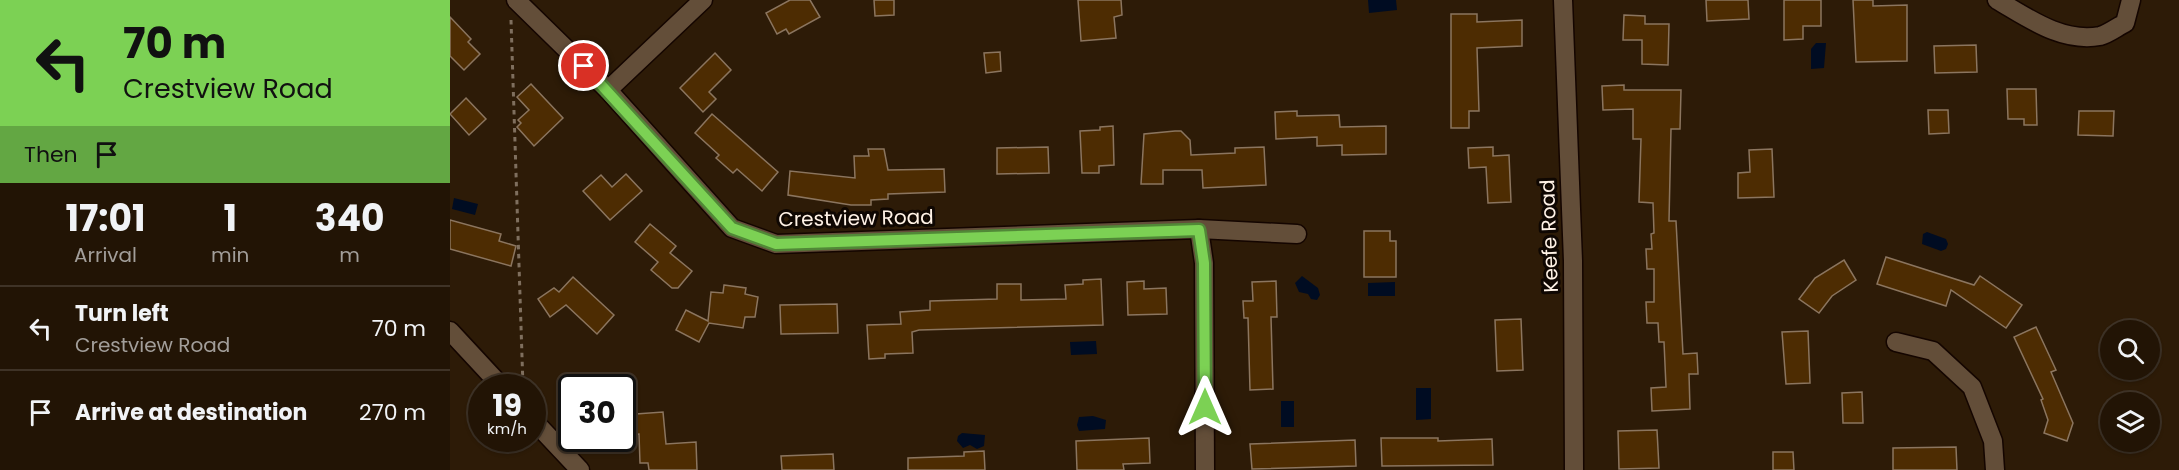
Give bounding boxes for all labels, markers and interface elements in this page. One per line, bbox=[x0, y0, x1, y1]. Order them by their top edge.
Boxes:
text: 70 m bbox=[123, 14, 226, 73]
icon: left bbox=[24, 24, 102, 102]
pin bbox=[558, 40, 609, 91]
icon: arrive bbox=[567, 49, 600, 82]
text: Crestview Road bbox=[123, 70, 333, 107]
icon: arrive bbox=[90, 138, 123, 171]
text: Then bbox=[24, 139, 78, 170]
street label: Keefe Road bbox=[1533, 179, 1565, 293]
text: 17:01 bbox=[66, 193, 146, 244]
text: 1 bbox=[223, 193, 237, 244]
text: 340 bbox=[315, 193, 384, 244]
street label: Crestview Road bbox=[778, 203, 934, 233]
text: Arrival bbox=[74, 241, 137, 269]
text: min bbox=[211, 241, 249, 269]
text: m bbox=[339, 241, 360, 269]
text: Turn left bbox=[75, 298, 169, 329]
icon: left bbox=[24, 312, 57, 345]
text: 70 m bbox=[372, 313, 426, 344]
map controls bbox=[2100, 320, 2160, 452]
button: search bbox=[2100, 320, 2160, 380]
text: Crestview Road bbox=[75, 331, 230, 359]
speed limit sign: 30 bbox=[558, 374, 636, 452]
position arrow bbox=[1173, 375, 1237, 439]
text: 19 bbox=[492, 384, 522, 427]
button: layers bbox=[2100, 392, 2160, 452]
icon: arrive bbox=[24, 396, 57, 429]
text: Arrive at destination bbox=[75, 397, 307, 428]
text: 270 m bbox=[359, 397, 426, 428]
text: km/h bbox=[487, 418, 527, 439]

